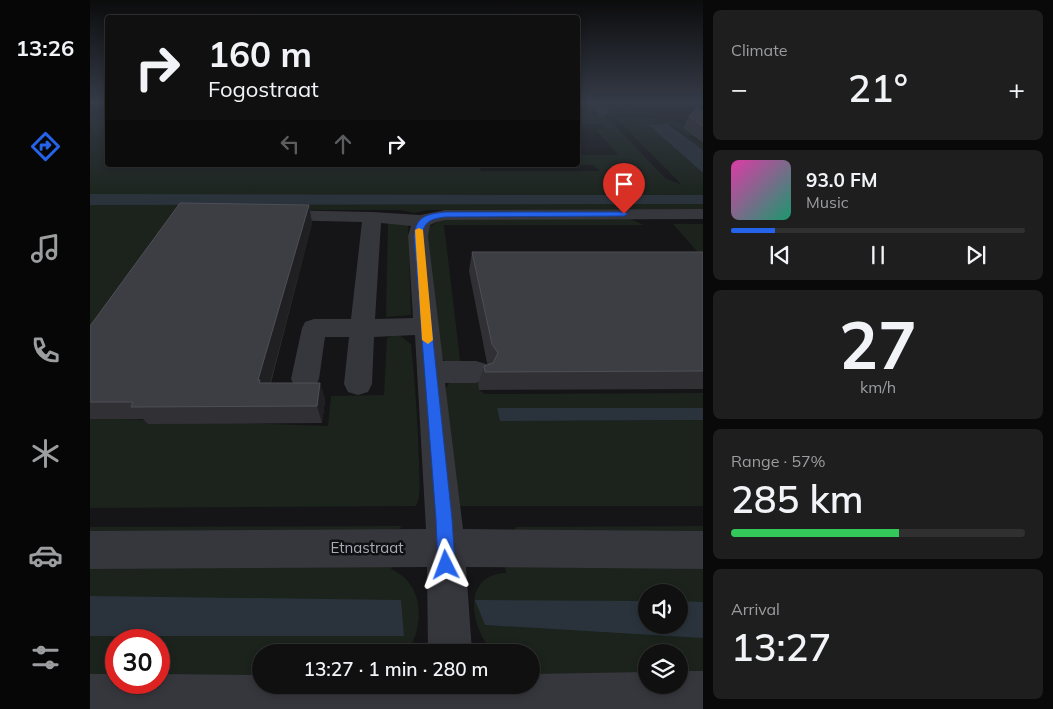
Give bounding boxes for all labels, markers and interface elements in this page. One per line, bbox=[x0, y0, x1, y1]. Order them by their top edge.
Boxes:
text: 160 m bbox=[208, 32, 312, 76]
text: 13:26 bbox=[16, 34, 74, 62]
icon: right bbox=[125, 35, 190, 100]
text: Climate bbox=[731, 40, 787, 60]
text: 21° bbox=[848, 64, 908, 112]
text: − bbox=[731, 71, 748, 106]
text: + bbox=[1008, 71, 1025, 106]
text: Fogostraat bbox=[208, 75, 319, 103]
icon: directions bbox=[28, 129, 63, 164]
icon: left bbox=[276, 130, 304, 158]
icon: ahead bbox=[329, 130, 357, 158]
icon: right bbox=[382, 130, 410, 158]
pin bbox=[603, 163, 645, 214]
text: 93.0 FM bbox=[806, 168, 878, 192]
icon: arrive bbox=[610, 170, 638, 198]
text: Music bbox=[806, 192, 849, 212]
icon: music bbox=[28, 231, 63, 266]
icon: previous bbox=[766, 241, 794, 269]
icon: pause bbox=[864, 241, 892, 269]
icon: next bbox=[962, 241, 990, 269]
text: 27 bbox=[839, 304, 917, 385]
icon: phone bbox=[28, 333, 63, 368]
text: km/h bbox=[860, 377, 896, 397]
icon: climate bbox=[28, 436, 63, 471]
text: Range · 57% bbox=[731, 451, 826, 471]
text: 285 km bbox=[731, 475, 864, 523]
icon: car bbox=[28, 538, 63, 573]
street label: Etnastraat bbox=[330, 538, 404, 557]
position arrow bbox=[419, 538, 471, 590]
map controls bbox=[638, 584, 688, 694]
button: sound bbox=[638, 584, 688, 634]
text: Arrival bbox=[731, 599, 780, 619]
text: 13:27 bbox=[731, 623, 831, 671]
speed limit sign: 30 bbox=[105, 629, 170, 694]
icon: filters bbox=[28, 640, 63, 675]
button: layers bbox=[638, 644, 688, 694]
text: 13:27 · 1 min · 280 m bbox=[303, 657, 489, 681]

